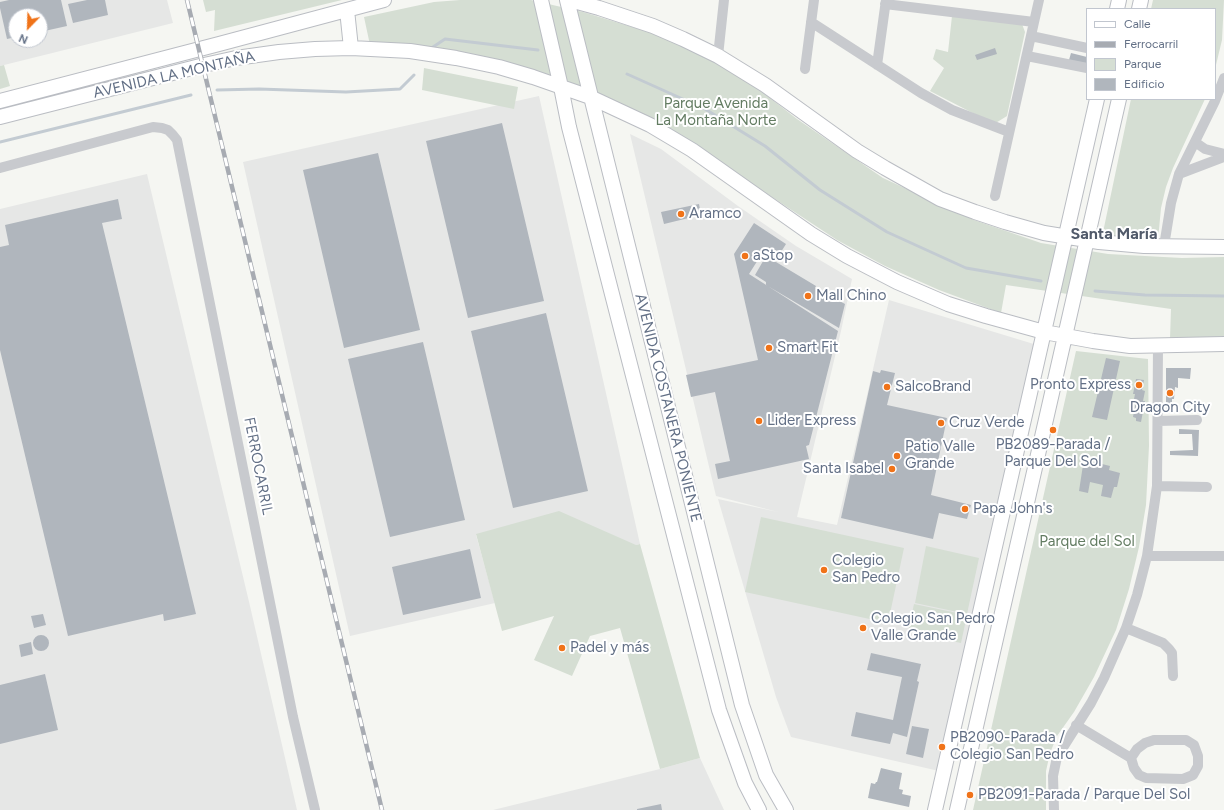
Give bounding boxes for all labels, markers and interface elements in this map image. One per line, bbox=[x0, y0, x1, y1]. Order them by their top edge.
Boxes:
north arrow bbox=[8, 8, 48, 48]
legend bbox=[1086, 8, 1216, 100]
text: Calle bbox=[1124, 17, 1151, 31]
text: N bbox=[17, 31, 30, 46]
text: Ferrocarril bbox=[1124, 37, 1178, 51]
street label: AVENIDA LA MONTAÑA bbox=[91, 48, 257, 102]
text: Parque bbox=[1124, 57, 1161, 71]
text: Edificio bbox=[1124, 77, 1164, 91]
park label: Parque Avenida La Montaña Norte bbox=[655, 95, 777, 130]
place label: Aramco bbox=[689, 205, 741, 223]
marker: Aramco bbox=[676, 209, 686, 219]
district label: Santa María bbox=[1071, 224, 1157, 244]
place label: aStop bbox=[753, 247, 793, 265]
marker: aStop bbox=[740, 251, 750, 261]
place label: Mall Chino bbox=[816, 287, 886, 305]
marker: Mall Chino bbox=[803, 291, 813, 301]
street label: AVENIDA COSTANERA PONIENTE bbox=[631, 292, 705, 524]
place label: Smart Fit bbox=[777, 339, 838, 357]
marker: Smart Fit bbox=[764, 343, 774, 353]
place label: Pronto Express bbox=[1030, 376, 1131, 394]
place label: SalcoBrand bbox=[895, 378, 971, 396]
marker: Pronto Express bbox=[1134, 380, 1144, 390]
marker: SalcoBrand bbox=[882, 382, 892, 392]
marker: Dragon City bbox=[1165, 388, 1175, 398]
place label: Dragon City bbox=[1130, 399, 1210, 417]
place label: Lider Express bbox=[767, 412, 856, 430]
place label: Cruz Verde bbox=[949, 414, 1024, 432]
street label: FERROCARRIL bbox=[240, 416, 276, 516]
marker: Lider Express bbox=[754, 416, 764, 426]
marker: Cruz Verde bbox=[936, 418, 946, 428]
marker: PB2089-Parada / Parque Del Sol bbox=[1048, 425, 1058, 435]
place label: PB2089-Parada / Parque Del Sol bbox=[996, 436, 1110, 471]
place label: Patio Valle Grande bbox=[905, 438, 975, 473]
marker: Patio Valle Grande bbox=[892, 451, 902, 461]
place label: Santa Isabel bbox=[803, 460, 884, 478]
marker: Santa Isabel bbox=[887, 464, 897, 474]
place label: Papa John's bbox=[973, 500, 1053, 518]
marker: Papa John's bbox=[960, 504, 970, 514]
park label: Parque del Sol bbox=[1039, 533, 1135, 551]
place label: Colegio San Pedro bbox=[832, 552, 900, 587]
marker: Colegio San Pedro bbox=[819, 565, 829, 575]
place label: Colegio San Pedro Valle Grande bbox=[871, 610, 995, 645]
marker: Colegio San Pedro Valle Grande bbox=[858, 623, 868, 633]
place label: Padel y más bbox=[570, 639, 649, 657]
marker: Padel y más bbox=[557, 643, 567, 653]
place label: PB2090-Parada / Colegio San Pedro bbox=[950, 729, 1074, 764]
marker: PB2090-Parada / Colegio San Pedro bbox=[937, 742, 947, 752]
place label: PB2091-Parada / Parque Del Sol bbox=[978, 786, 1190, 804]
marker: PB2091-Parada / Parque Del Sol bbox=[965, 790, 975, 800]

